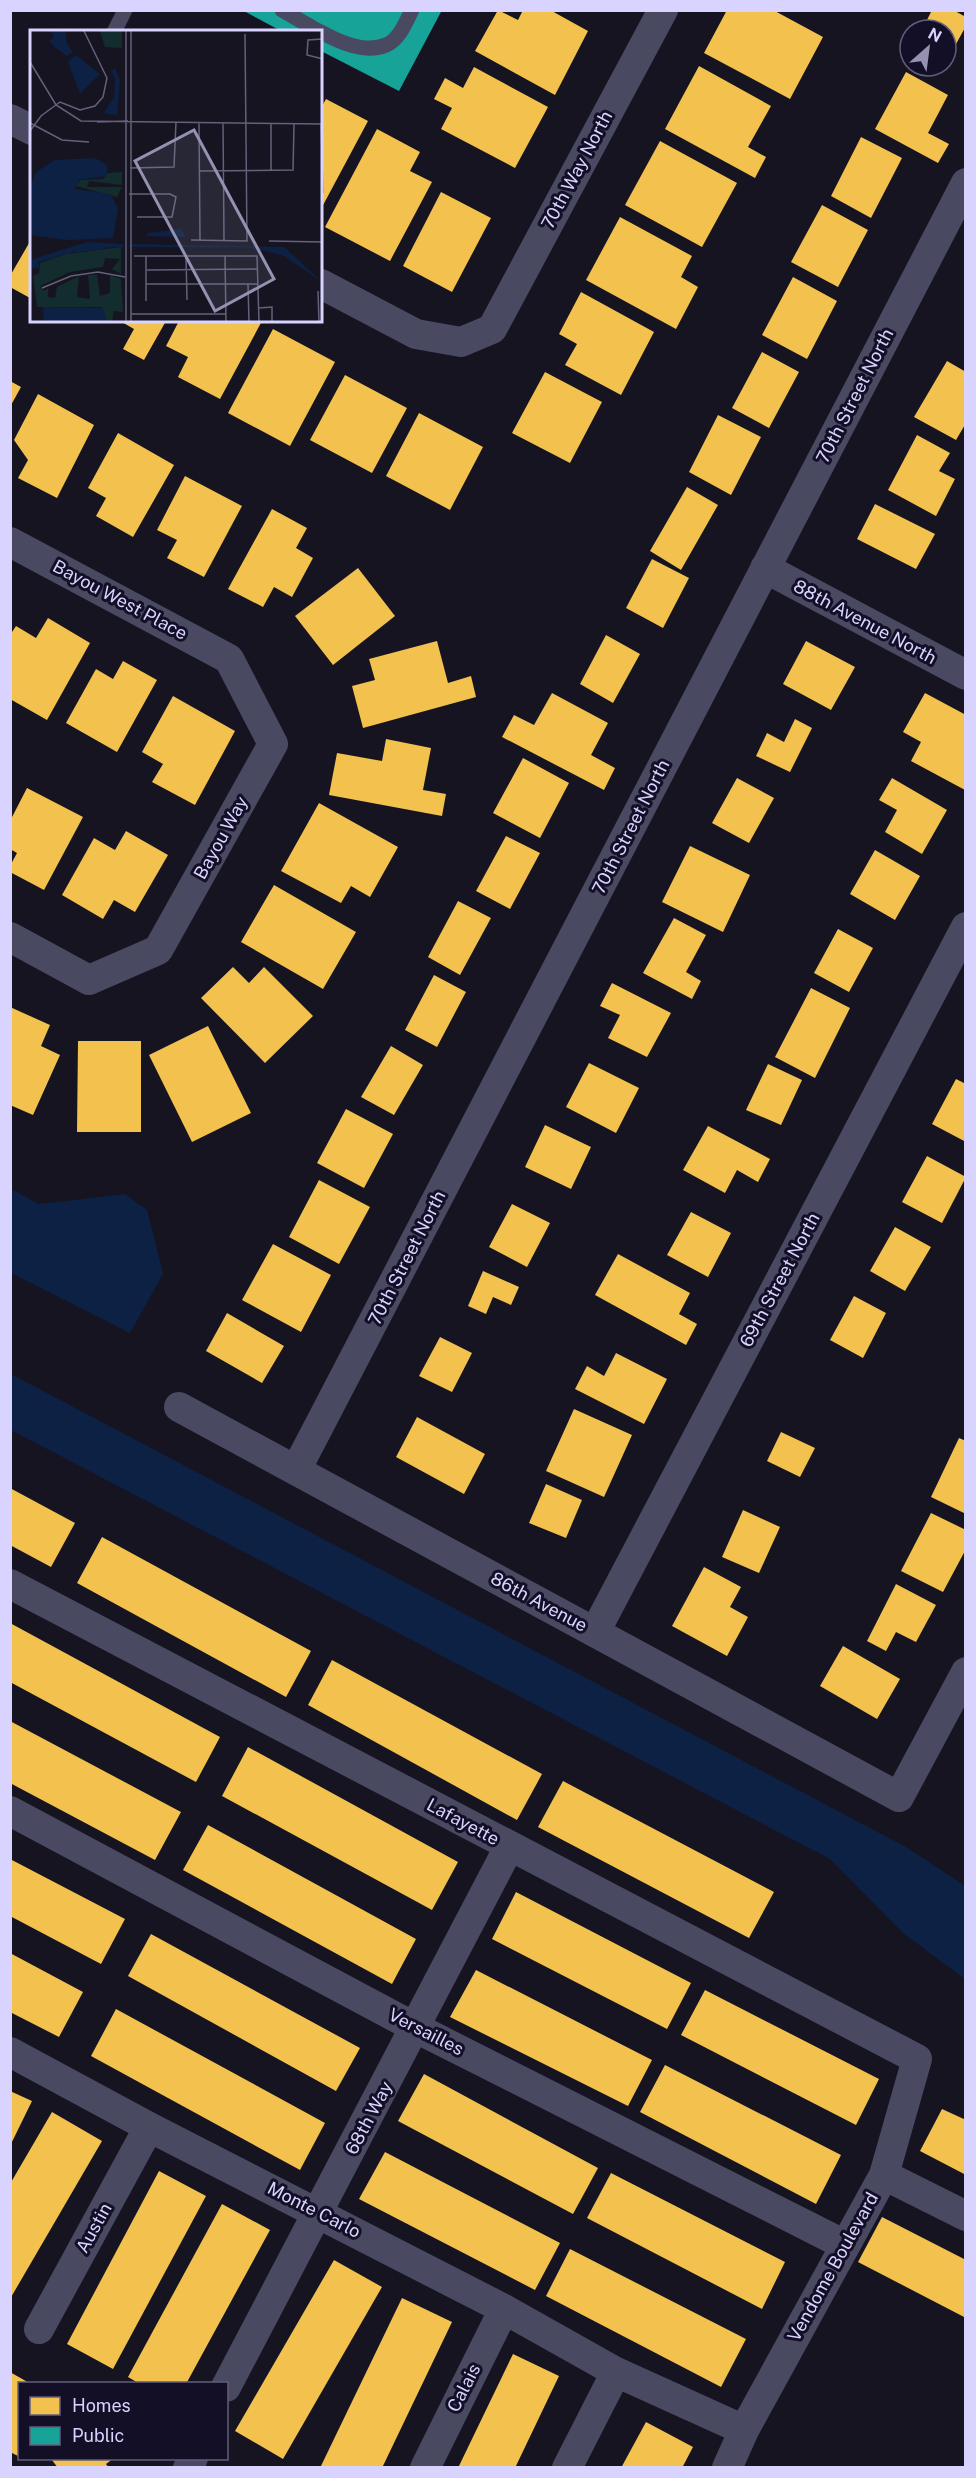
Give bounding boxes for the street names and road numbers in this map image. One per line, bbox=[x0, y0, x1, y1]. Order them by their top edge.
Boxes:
street label: 70th Way North bbox=[537, 107, 616, 232]
street label: 70th Street North bbox=[812, 325, 897, 466]
street label: Bayou West Place bbox=[49, 555, 191, 644]
street label: 88th Avenue North bbox=[790, 575, 940, 668]
street label: 70th Street North bbox=[588, 756, 673, 897]
street label: Bayou Way bbox=[189, 792, 252, 883]
street label: 70th Street North bbox=[364, 1187, 449, 1328]
street label: 69th Street North bbox=[735, 1209, 824, 1350]
street label: 86th Avenue bbox=[487, 1567, 591, 1636]
street label: Lafayette bbox=[423, 1794, 503, 1849]
street label: Versailles bbox=[385, 2004, 467, 2059]
street label: 68th Way bbox=[341, 2077, 397, 2158]
street label: Monte Carlo bbox=[264, 2177, 364, 2242]
street label: Vendome Boulevard bbox=[783, 2189, 882, 2345]
street label: Austin bbox=[71, 2199, 116, 2256]
street label: Calais bbox=[443, 2360, 485, 2415]

